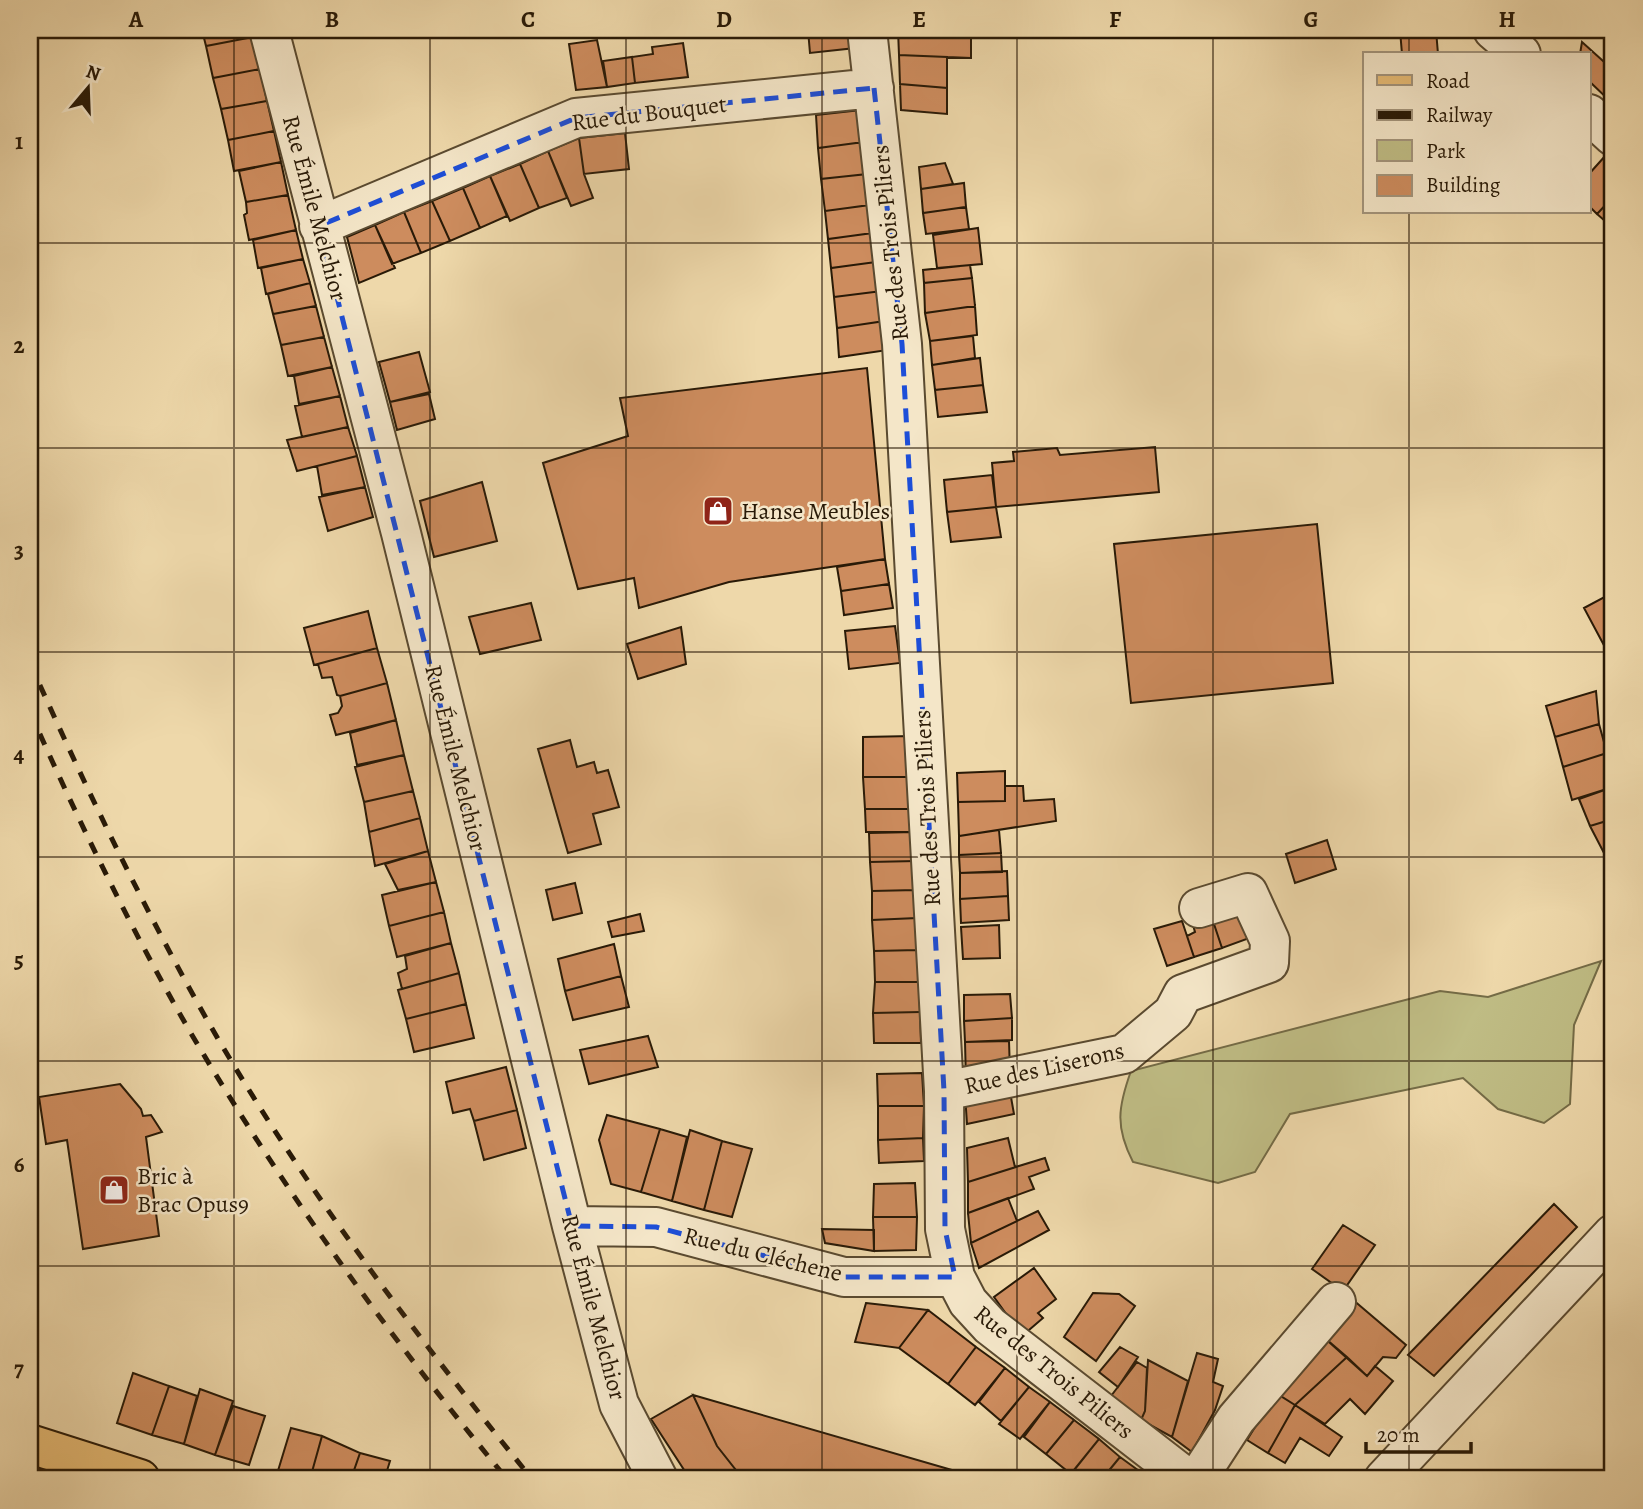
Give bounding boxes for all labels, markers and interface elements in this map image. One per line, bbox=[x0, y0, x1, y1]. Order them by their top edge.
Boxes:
text: A bbox=[128, 4, 144, 35]
text: B bbox=[325, 4, 339, 35]
text: C bbox=[521, 4, 535, 35]
text: D bbox=[716, 4, 732, 35]
text: E bbox=[912, 4, 926, 35]
text: F bbox=[1109, 4, 1122, 35]
text: G bbox=[1303, 4, 1319, 35]
text: H bbox=[1498, 4, 1516, 35]
north arrow bbox=[52, 52, 122, 122]
legend bbox=[1363, 52, 1590, 214]
text: N bbox=[82, 58, 104, 87]
text: Road bbox=[1426, 67, 1470, 95]
street label: Rue du Bouquet bbox=[570, 88, 729, 138]
text: Railway bbox=[1426, 101, 1493, 129]
street label: Rue Émile Melchior bbox=[275, 111, 355, 305]
text: 1 bbox=[15, 126, 23, 157]
text: Park bbox=[1426, 137, 1466, 165]
street label: Rue des Trois Piliers bbox=[864, 143, 916, 343]
text: Building bbox=[1426, 171, 1501, 199]
text: 2 bbox=[13, 330, 25, 361]
shop icon: Hanse Meubles bbox=[701, 494, 735, 528]
place label: Hanse Meubles bbox=[741, 495, 890, 527]
text: 3 bbox=[14, 535, 24, 566]
street label: Rue Émile Melchior bbox=[417, 661, 495, 855]
street label: Rue des Trois Piliers bbox=[906, 709, 948, 907]
text: 4 bbox=[14, 739, 25, 770]
text: 5 bbox=[14, 944, 24, 975]
street label: Rue des Liserons bbox=[961, 1034, 1127, 1102]
text: 6 bbox=[14, 1149, 25, 1180]
place label: Bric à Brac Opus9 bbox=[137, 1160, 249, 1220]
shop icon: Bric à Brac Opus9 bbox=[97, 1173, 131, 1207]
street label: Rue Émile Melchior bbox=[554, 1210, 634, 1404]
street label: Rue du Cléchene bbox=[680, 1219, 846, 1289]
street label: Rue des Trois Piliers bbox=[967, 1298, 1141, 1446]
text: 7 bbox=[14, 1353, 24, 1384]
scale bar bbox=[1366, 1411, 1472, 1455]
text: 20 m bbox=[1377, 1421, 1420, 1449]

